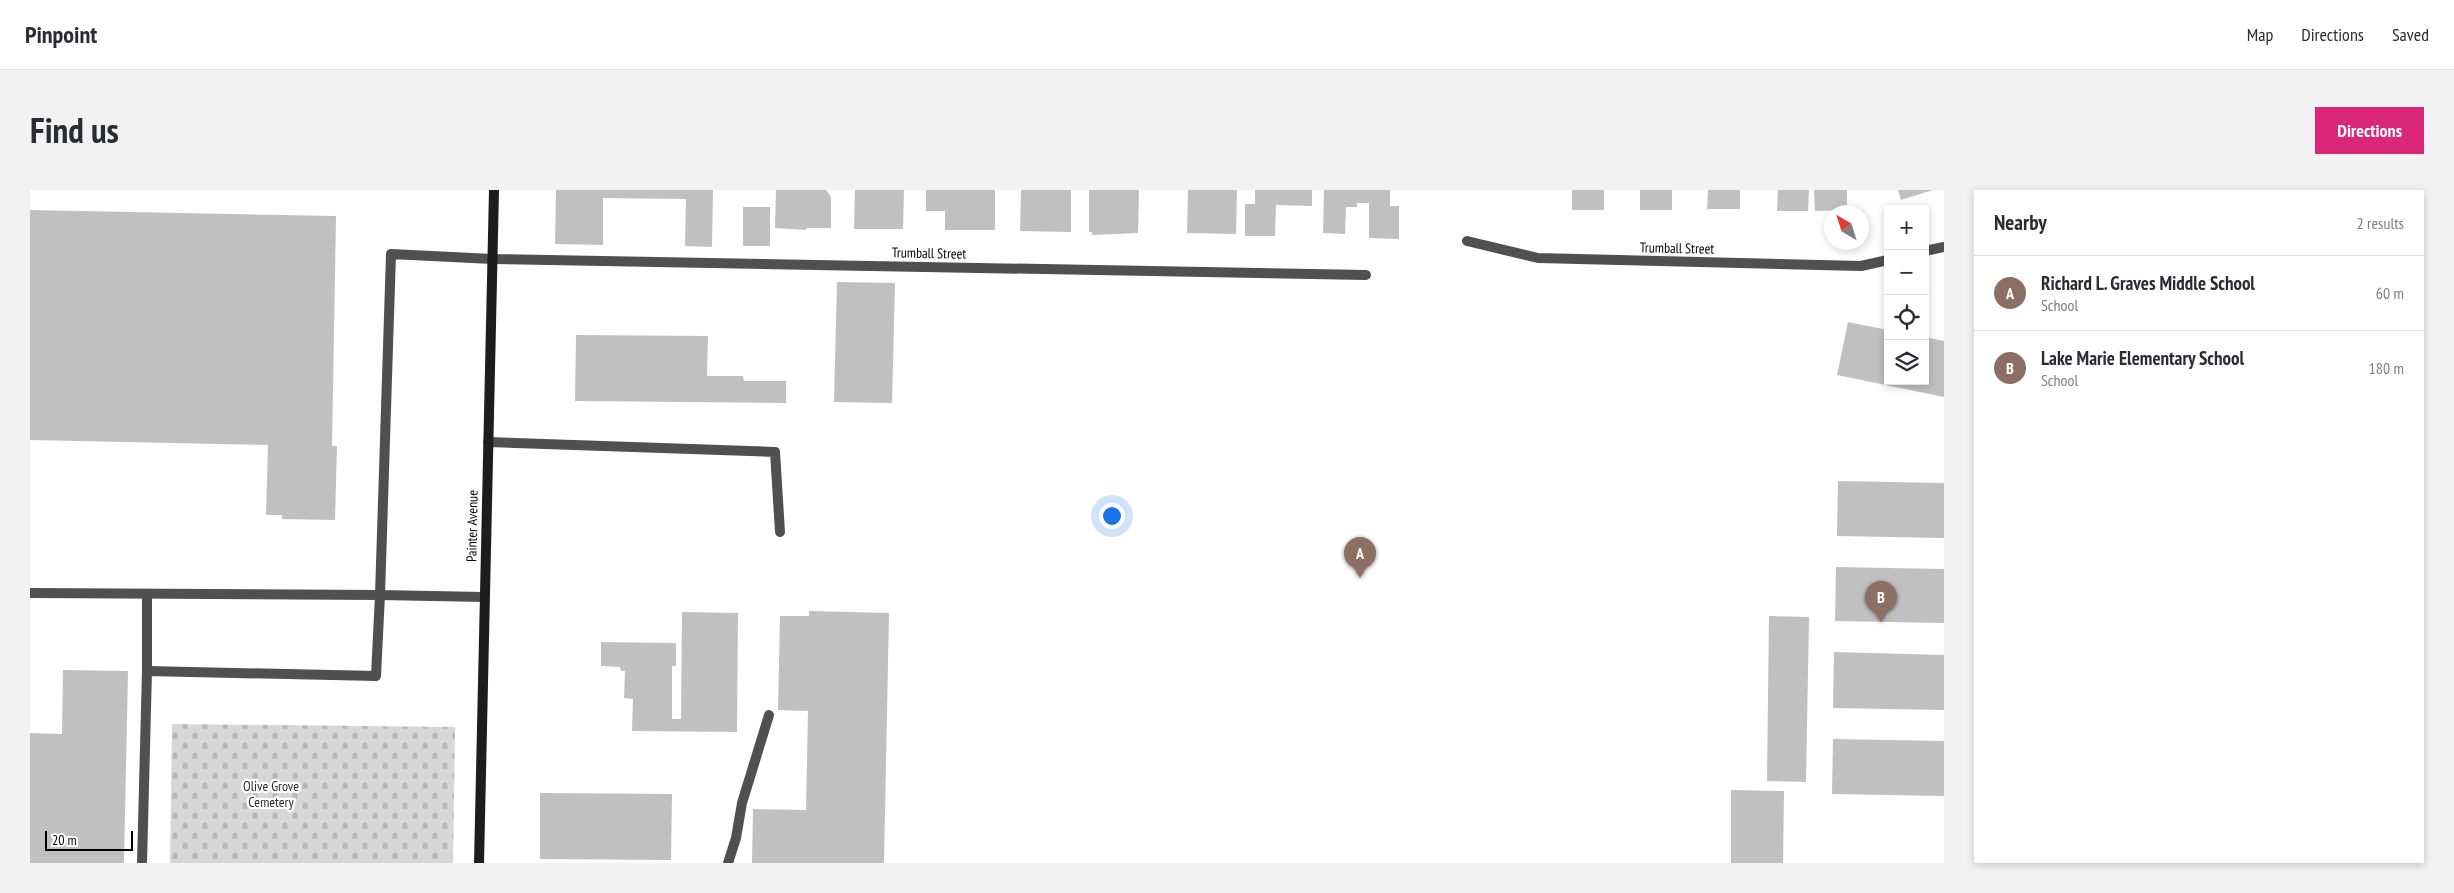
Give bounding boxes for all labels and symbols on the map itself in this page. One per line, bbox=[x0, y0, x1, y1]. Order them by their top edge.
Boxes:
north arrow bbox=[1824, 205, 1869, 250]
street label: Trumball Street bbox=[1640, 238, 1714, 258]
street label: Trumball Street bbox=[892, 243, 966, 263]
street label: Painter Avenue bbox=[462, 490, 482, 562]
your location bbox=[1099, 503, 1125, 529]
pin: A bbox=[1344, 537, 1376, 578]
pin: B bbox=[1865, 581, 1897, 622]
park label: Olive Grove Cemetery bbox=[243, 777, 299, 811]
scale bar bbox=[45, 828, 132, 851]

